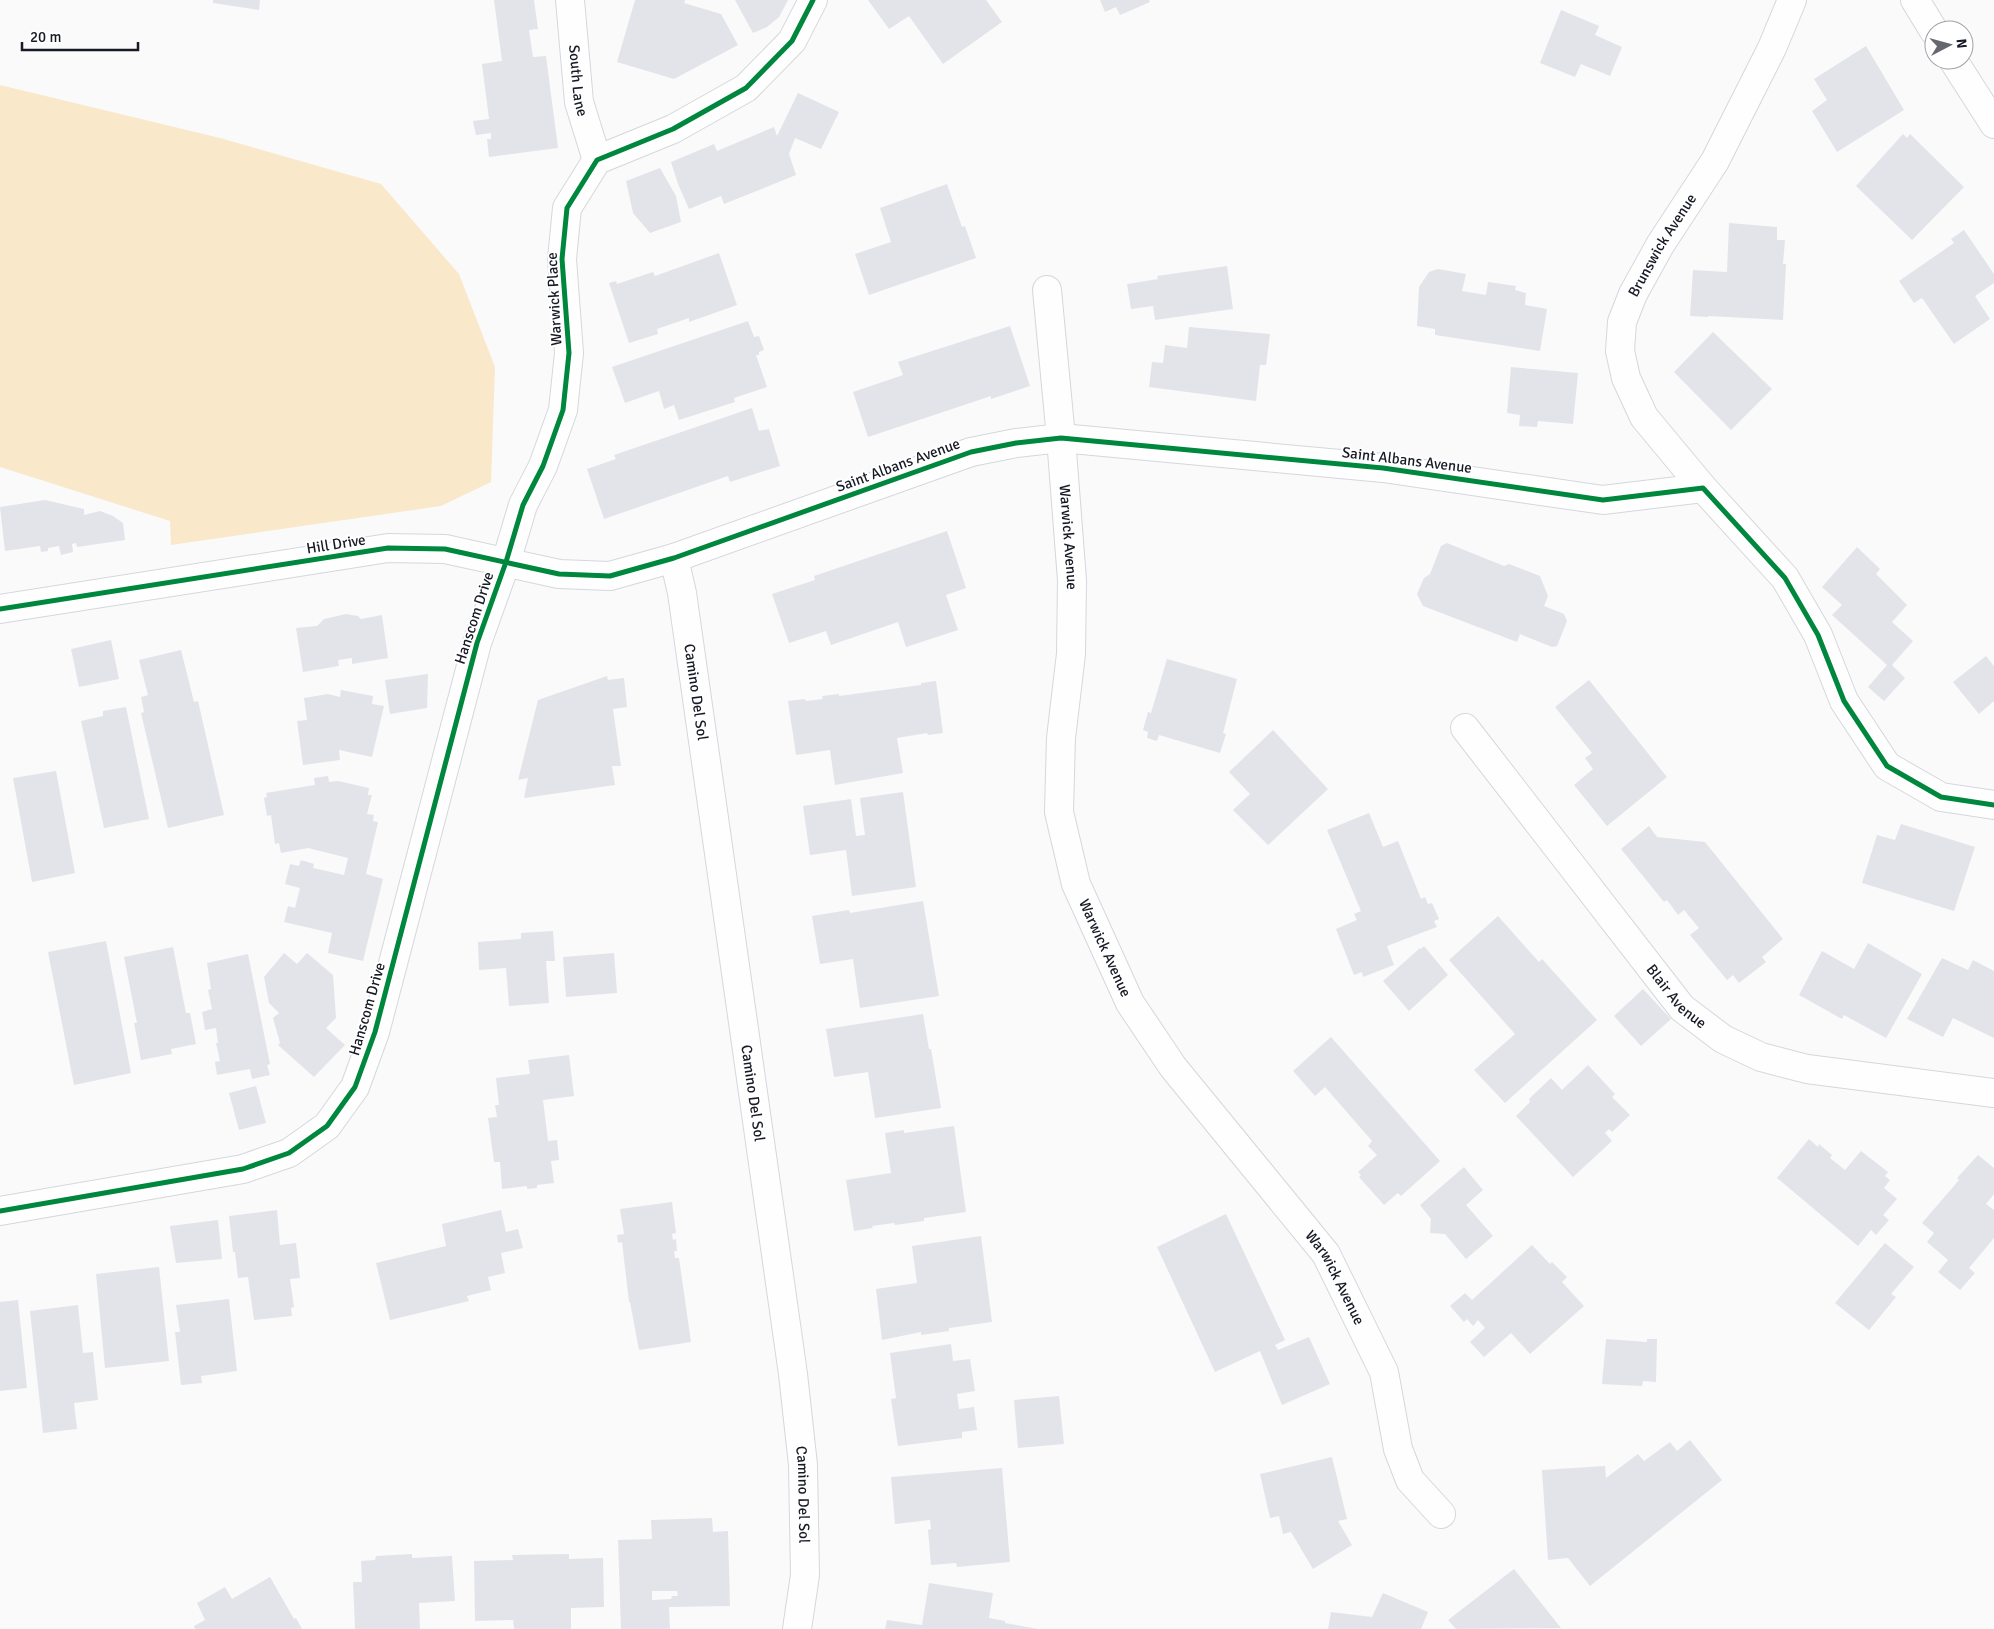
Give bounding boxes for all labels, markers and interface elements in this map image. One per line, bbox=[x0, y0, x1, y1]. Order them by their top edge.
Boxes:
scale bar bbox=[22, 20, 139, 52]
north arrow bbox=[1924, 20, 1974, 70]
text: 20 m bbox=[30, 28, 61, 46]
text: N bbox=[1952, 38, 1970, 49]
street label: South Lane bbox=[565, 44, 592, 119]
street label: Brunswick Avenue bbox=[1624, 190, 1700, 300]
street label: Warwick Place bbox=[543, 252, 565, 346]
street label: Saint Albans Avenue bbox=[834, 434, 962, 496]
street label: Saint Albans Avenue bbox=[1341, 443, 1473, 477]
street label: Warwick Avenue bbox=[1056, 484, 1081, 590]
street label: Hill Drive bbox=[305, 530, 367, 558]
street label: Hanscom Drive bbox=[451, 570, 497, 666]
street label: Camino Del Sol bbox=[680, 643, 712, 742]
street label: Warwick Avenue bbox=[1075, 896, 1135, 1000]
street label: Hanscom Drive bbox=[345, 960, 389, 1058]
street label: Blair Avenue bbox=[1643, 961, 1710, 1032]
street label: Camino Del Sol bbox=[737, 1044, 769, 1143]
street label: Warwick Avenue bbox=[1301, 1227, 1368, 1328]
street label: Camino Del Sol bbox=[792, 1445, 813, 1544]

